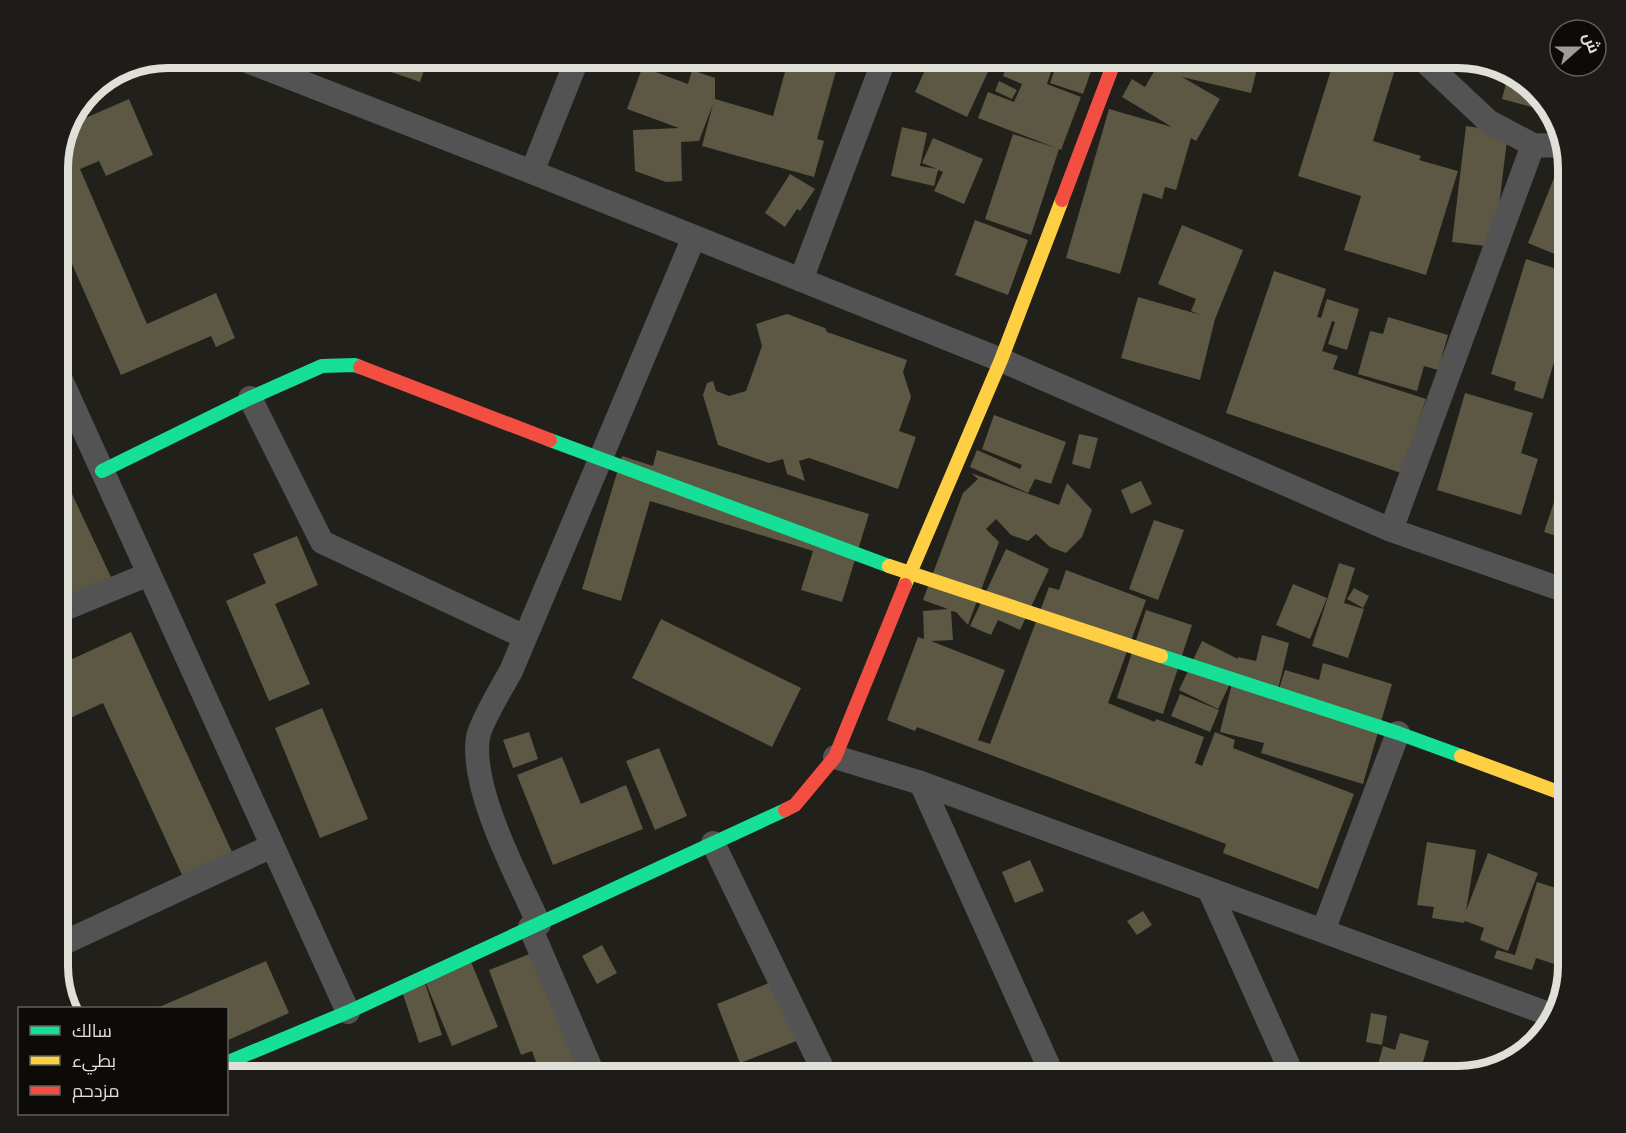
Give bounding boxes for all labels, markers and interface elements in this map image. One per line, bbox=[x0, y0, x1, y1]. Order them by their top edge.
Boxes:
north arrow bbox=[1548, 18, 1608, 78]
text: ش bbox=[1579, 30, 1604, 56]
legend bbox=[18, 1007, 228, 1115]
text: سالك bbox=[72, 1020, 112, 1041]
text: بطيء bbox=[72, 1050, 116, 1075]
text: مزدحم bbox=[72, 1080, 120, 1103]

